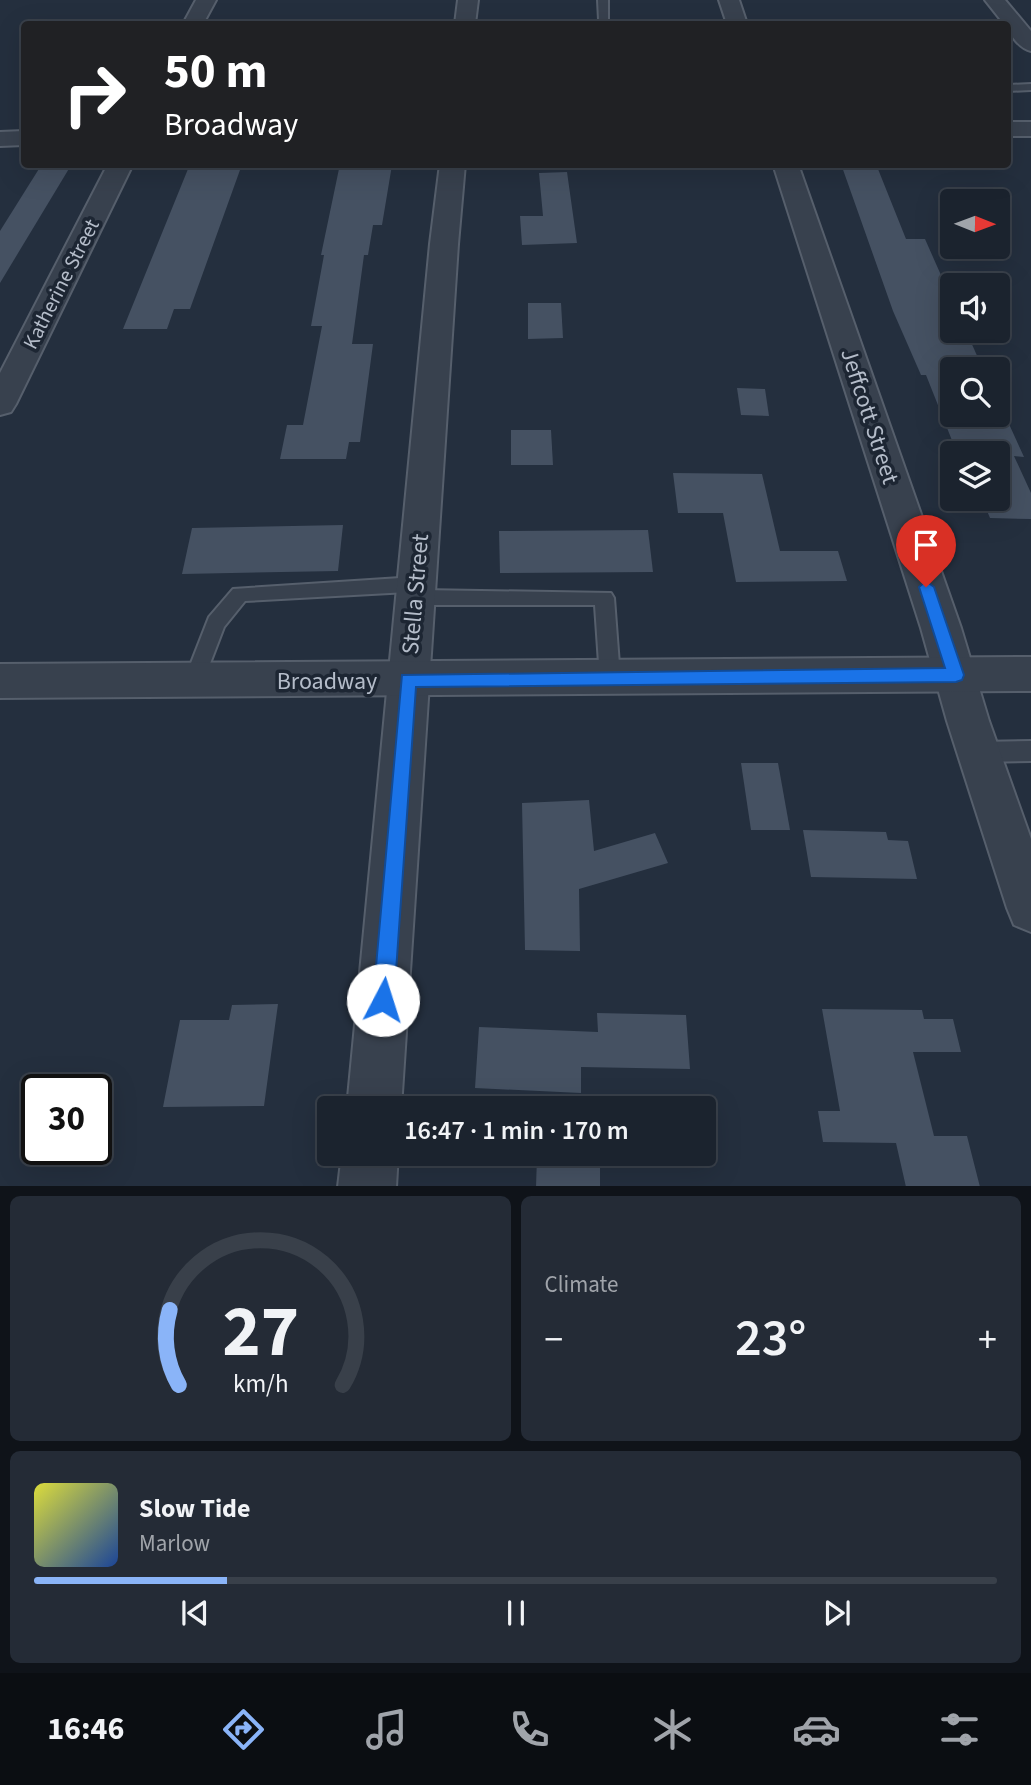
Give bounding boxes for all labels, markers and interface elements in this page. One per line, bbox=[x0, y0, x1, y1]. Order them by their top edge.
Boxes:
text: 50 m bbox=[164, 37, 268, 107]
icon: right bbox=[49, 49, 140, 140]
text: Broadway bbox=[164, 102, 298, 148]
north arrow bbox=[940, 189, 1010, 259]
map controls bbox=[940, 189, 1010, 511]
street label: Katherine Street bbox=[15, 214, 107, 354]
button: sound bbox=[940, 273, 1010, 343]
street label: Jeffcott Street bbox=[831, 344, 908, 488]
button: search bbox=[940, 357, 1010, 427]
button: layers bbox=[940, 441, 1010, 511]
pin bbox=[896, 515, 956, 587]
icon: arrive bbox=[907, 526, 945, 564]
street label: Stella Street bbox=[393, 532, 438, 656]
street label: Broadway bbox=[277, 664, 377, 699]
position arrow bbox=[346, 963, 420, 1037]
speed limit sign: 30 bbox=[21, 1074, 112, 1165]
text: 16:47 · 1 min · 170 m bbox=[404, 1112, 629, 1149]
text: Climate bbox=[545, 1268, 618, 1301]
text: 27 bbox=[222, 1280, 299, 1384]
text: 23° bbox=[735, 1302, 806, 1376]
text: − bbox=[545, 1313, 563, 1367]
text: + bbox=[978, 1313, 997, 1367]
text: km/h bbox=[233, 1365, 288, 1401]
text: Slow Tide bbox=[139, 1490, 250, 1527]
text: Marlow bbox=[139, 1527, 210, 1560]
icon: previous bbox=[176, 1594, 214, 1632]
icon: pause bbox=[497, 1594, 535, 1632]
icon: next bbox=[818, 1594, 856, 1632]
icon: directions bbox=[219, 1705, 268, 1754]
icon: music bbox=[362, 1705, 411, 1754]
icon: phone bbox=[505, 1705, 554, 1754]
icon: climate bbox=[648, 1705, 697, 1754]
icon: car bbox=[792, 1705, 841, 1754]
icon: filters bbox=[935, 1705, 984, 1754]
text: 16:46 bbox=[47, 1706, 124, 1752]

